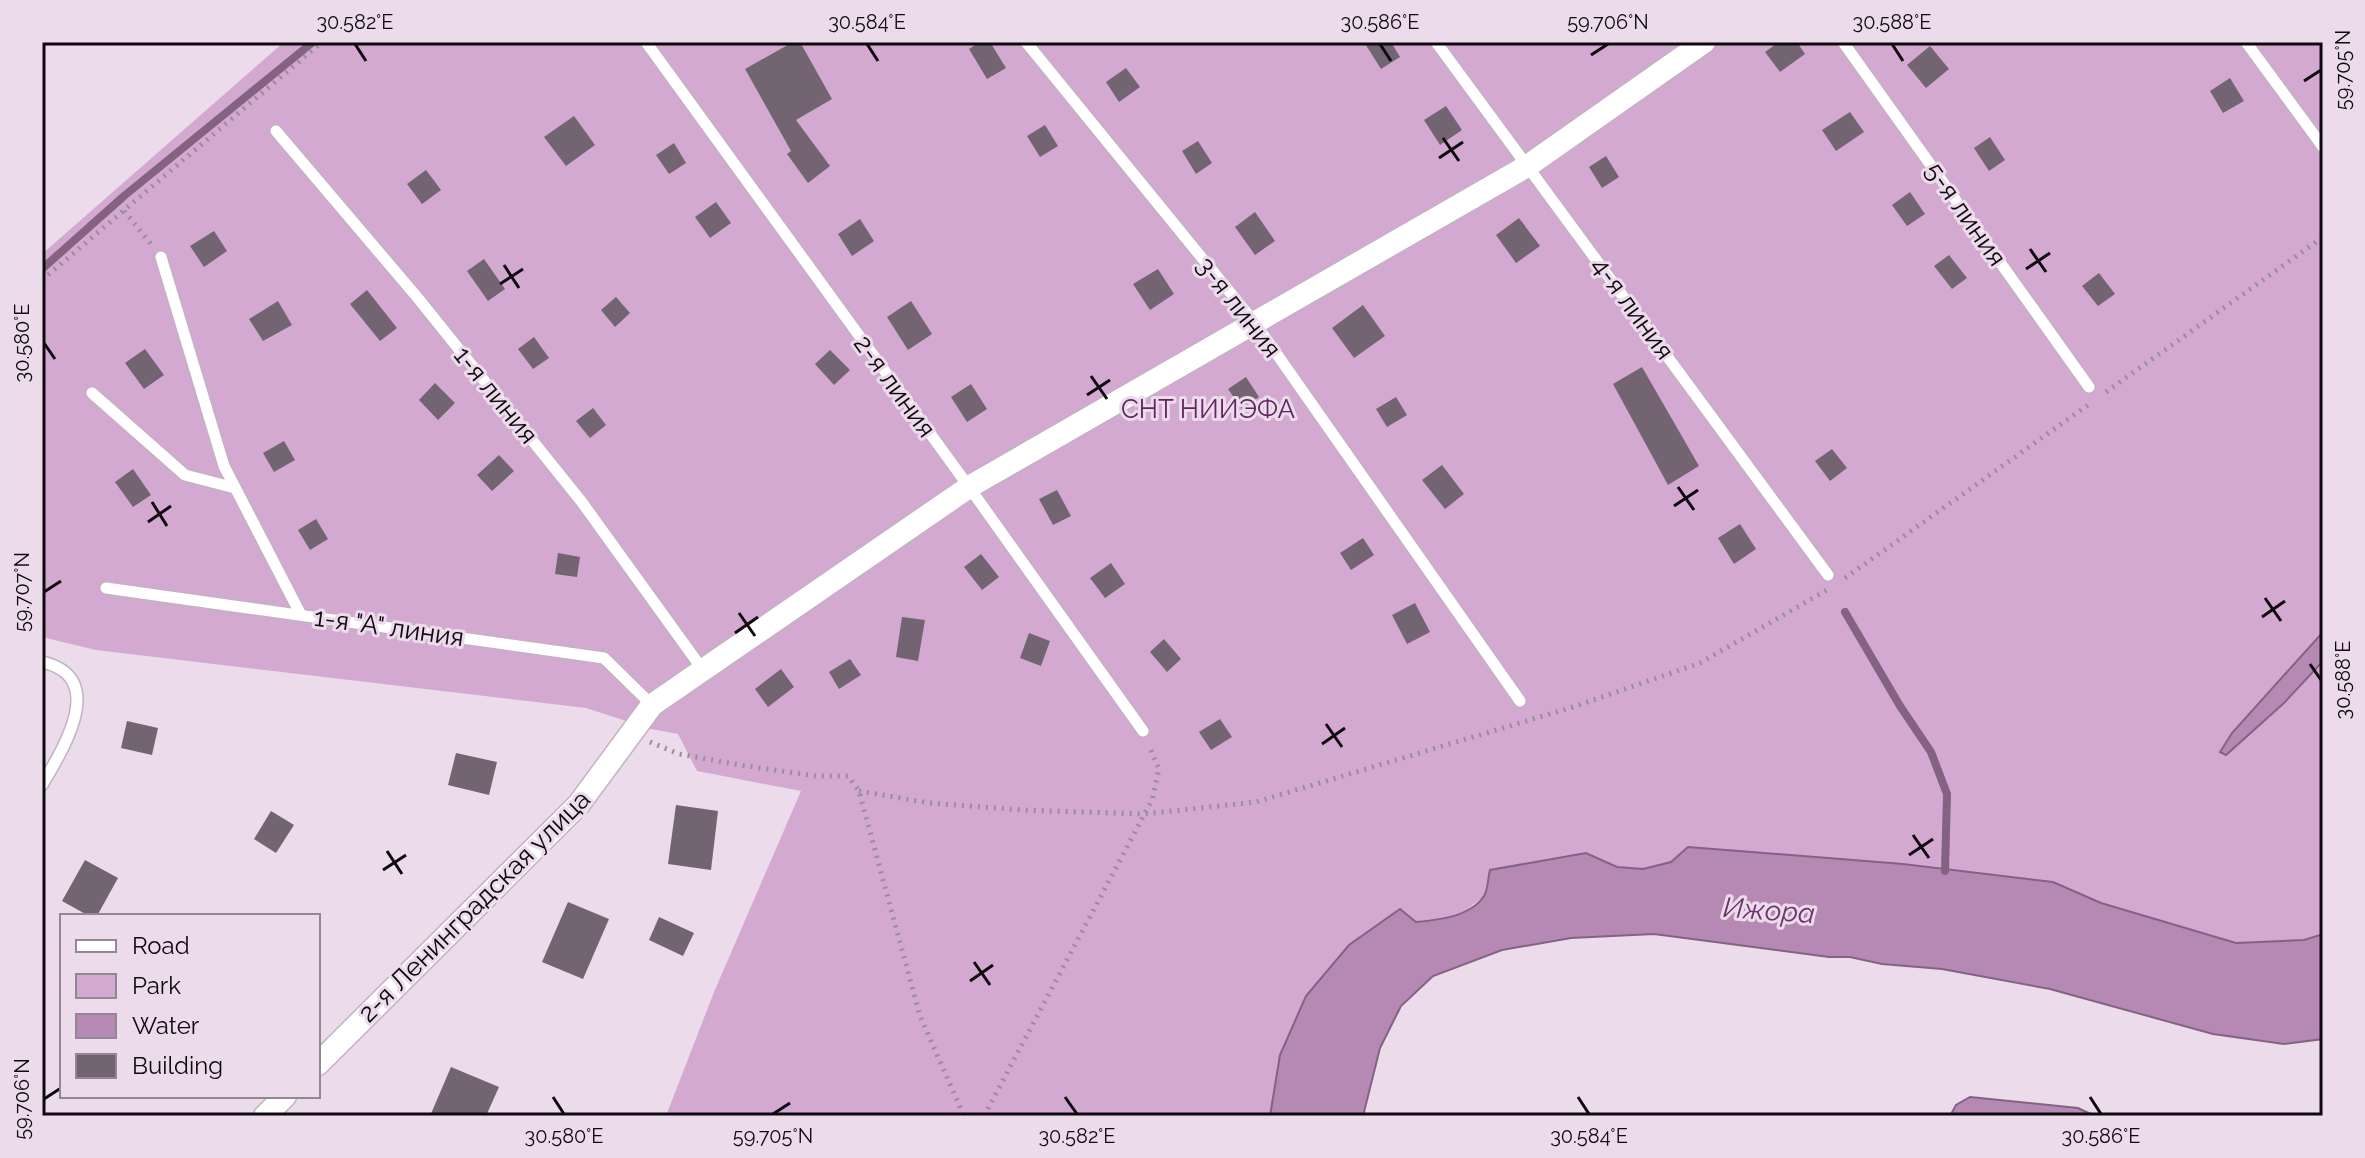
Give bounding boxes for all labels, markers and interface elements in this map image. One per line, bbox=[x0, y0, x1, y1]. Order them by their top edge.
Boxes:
text: 30.582°E bbox=[316, 10, 394, 34]
text: 30.584°E bbox=[828, 10, 906, 34]
text: 30.586°E bbox=[1340, 10, 1420, 34]
text: 59.706°N bbox=[1567, 10, 1649, 34]
text: 30.588°E bbox=[1853, 10, 1931, 34]
text: 59.705°N bbox=[2331, 30, 2355, 110]
street label: 5-я линия bbox=[1919, 156, 2013, 272]
street label: 3-я линия bbox=[1190, 251, 1288, 363]
street label: 4-я линия bbox=[1586, 251, 1680, 365]
text: 30.580°E bbox=[10, 304, 34, 382]
street label: 2-я линия bbox=[848, 329, 942, 443]
street label: 1-я линия bbox=[448, 340, 544, 450]
park label: СНТ НИИЭФА bbox=[1121, 394, 1295, 424]
text: 59.707°N bbox=[10, 552, 34, 632]
street label: 1-я "А" линия bbox=[312, 602, 466, 652]
text: 30.588°E bbox=[2331, 641, 2355, 719]
street label: 2-я Ленинградская улица bbox=[352, 784, 596, 1028]
water label: Ижора bbox=[1722, 891, 1816, 930]
legend bbox=[60, 914, 320, 1098]
text: Road bbox=[132, 931, 190, 960]
text: Park bbox=[132, 971, 181, 1000]
text: Water bbox=[132, 1011, 200, 1040]
text: Building bbox=[132, 1051, 223, 1080]
text: 59.706°N bbox=[10, 1058, 34, 1140]
text: 30.580°E bbox=[525, 1124, 603, 1148]
text: 59.705°N bbox=[733, 1124, 813, 1148]
text: 30.582°E bbox=[1038, 1124, 1116, 1148]
text: 30.584°E bbox=[1550, 1124, 1628, 1148]
text: 30.586°E bbox=[2061, 1124, 2141, 1148]

